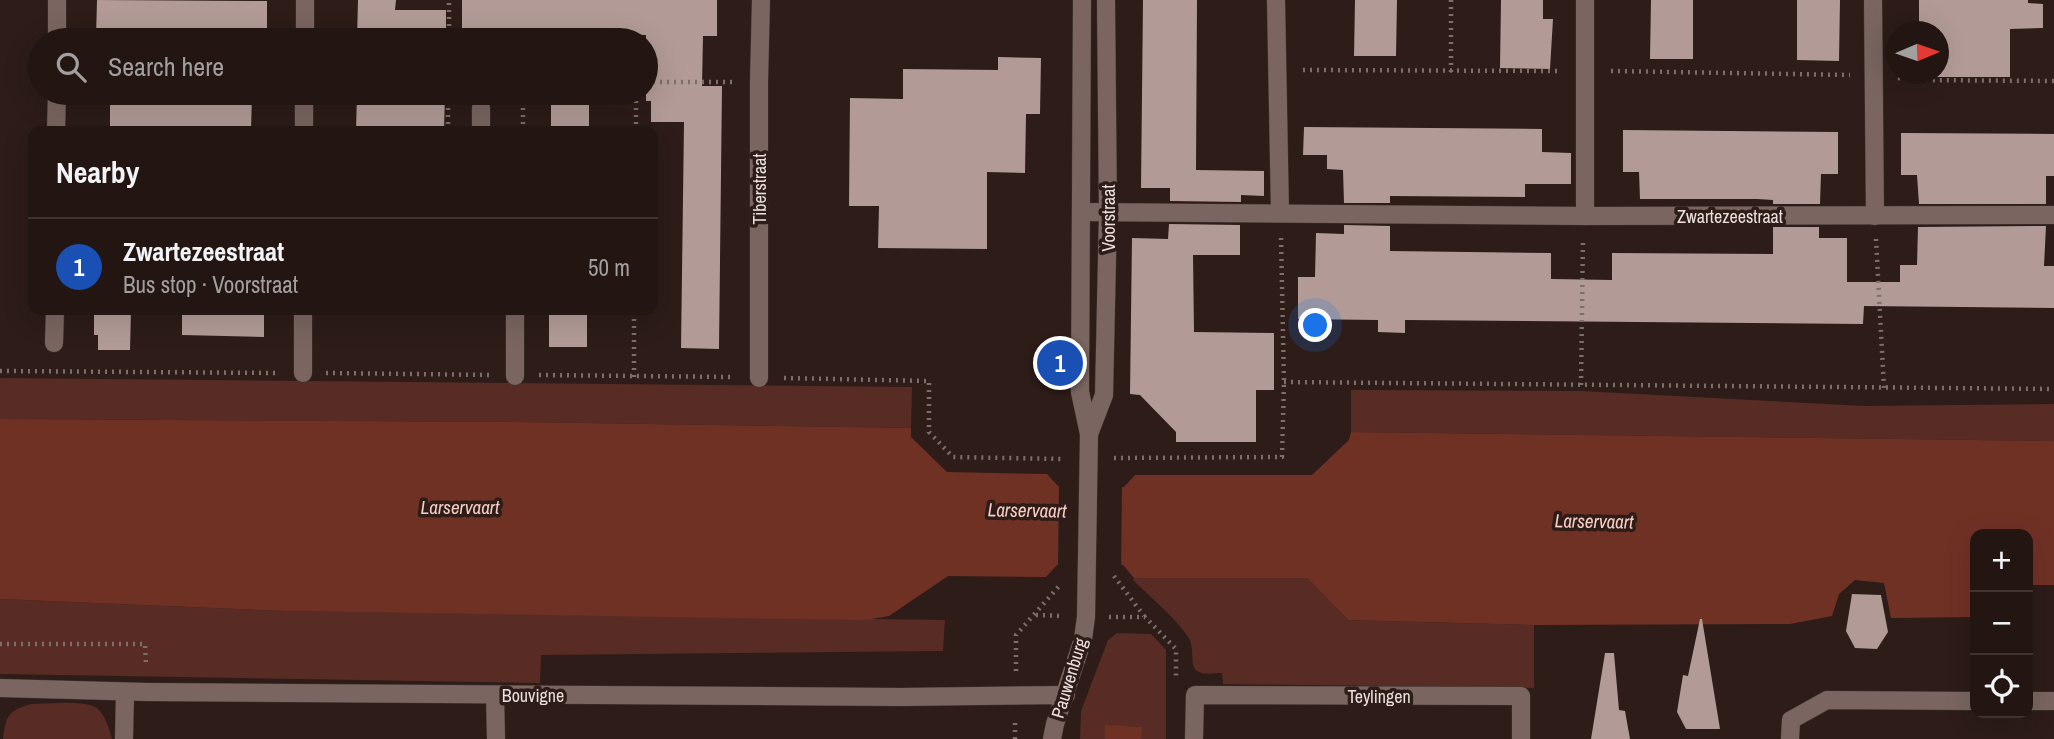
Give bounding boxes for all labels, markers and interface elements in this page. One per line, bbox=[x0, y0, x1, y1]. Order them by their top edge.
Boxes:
north arrow bbox=[1886, 21, 1949, 84]
search box bbox=[28, 28, 658, 105]
icon: search bbox=[52, 48, 90, 86]
text: Search here bbox=[108, 49, 224, 84]
text: Nearby bbox=[56, 152, 139, 192]
street label: Tiberstraat bbox=[747, 153, 772, 225]
street label: Voorstraat bbox=[1096, 184, 1121, 252]
street label: Zwartezeestraat bbox=[1677, 204, 1783, 229]
text: Zwartezeestraat bbox=[123, 234, 284, 269]
text: 1 bbox=[74, 252, 84, 283]
text: 50 m bbox=[588, 252, 630, 283]
text: Bus stop · Voorstraat bbox=[123, 269, 298, 300]
your location bbox=[1298, 308, 1332, 342]
pin: 1 bbox=[1037, 337, 1083, 389]
water label: Larservaart bbox=[421, 494, 500, 520]
water label: Larservaart bbox=[987, 496, 1067, 524]
water label: Larservaart bbox=[1554, 507, 1634, 535]
map controls bbox=[1970, 529, 2033, 718]
button: + bbox=[1970, 529, 2033, 592]
button: − bbox=[1970, 592, 2033, 655]
street label: Pauwenburg bbox=[1045, 634, 1093, 721]
button: locate bbox=[1970, 655, 2033, 718]
street label: Bouvigne bbox=[502, 683, 564, 708]
street label: Teylingen bbox=[1347, 684, 1411, 709]

